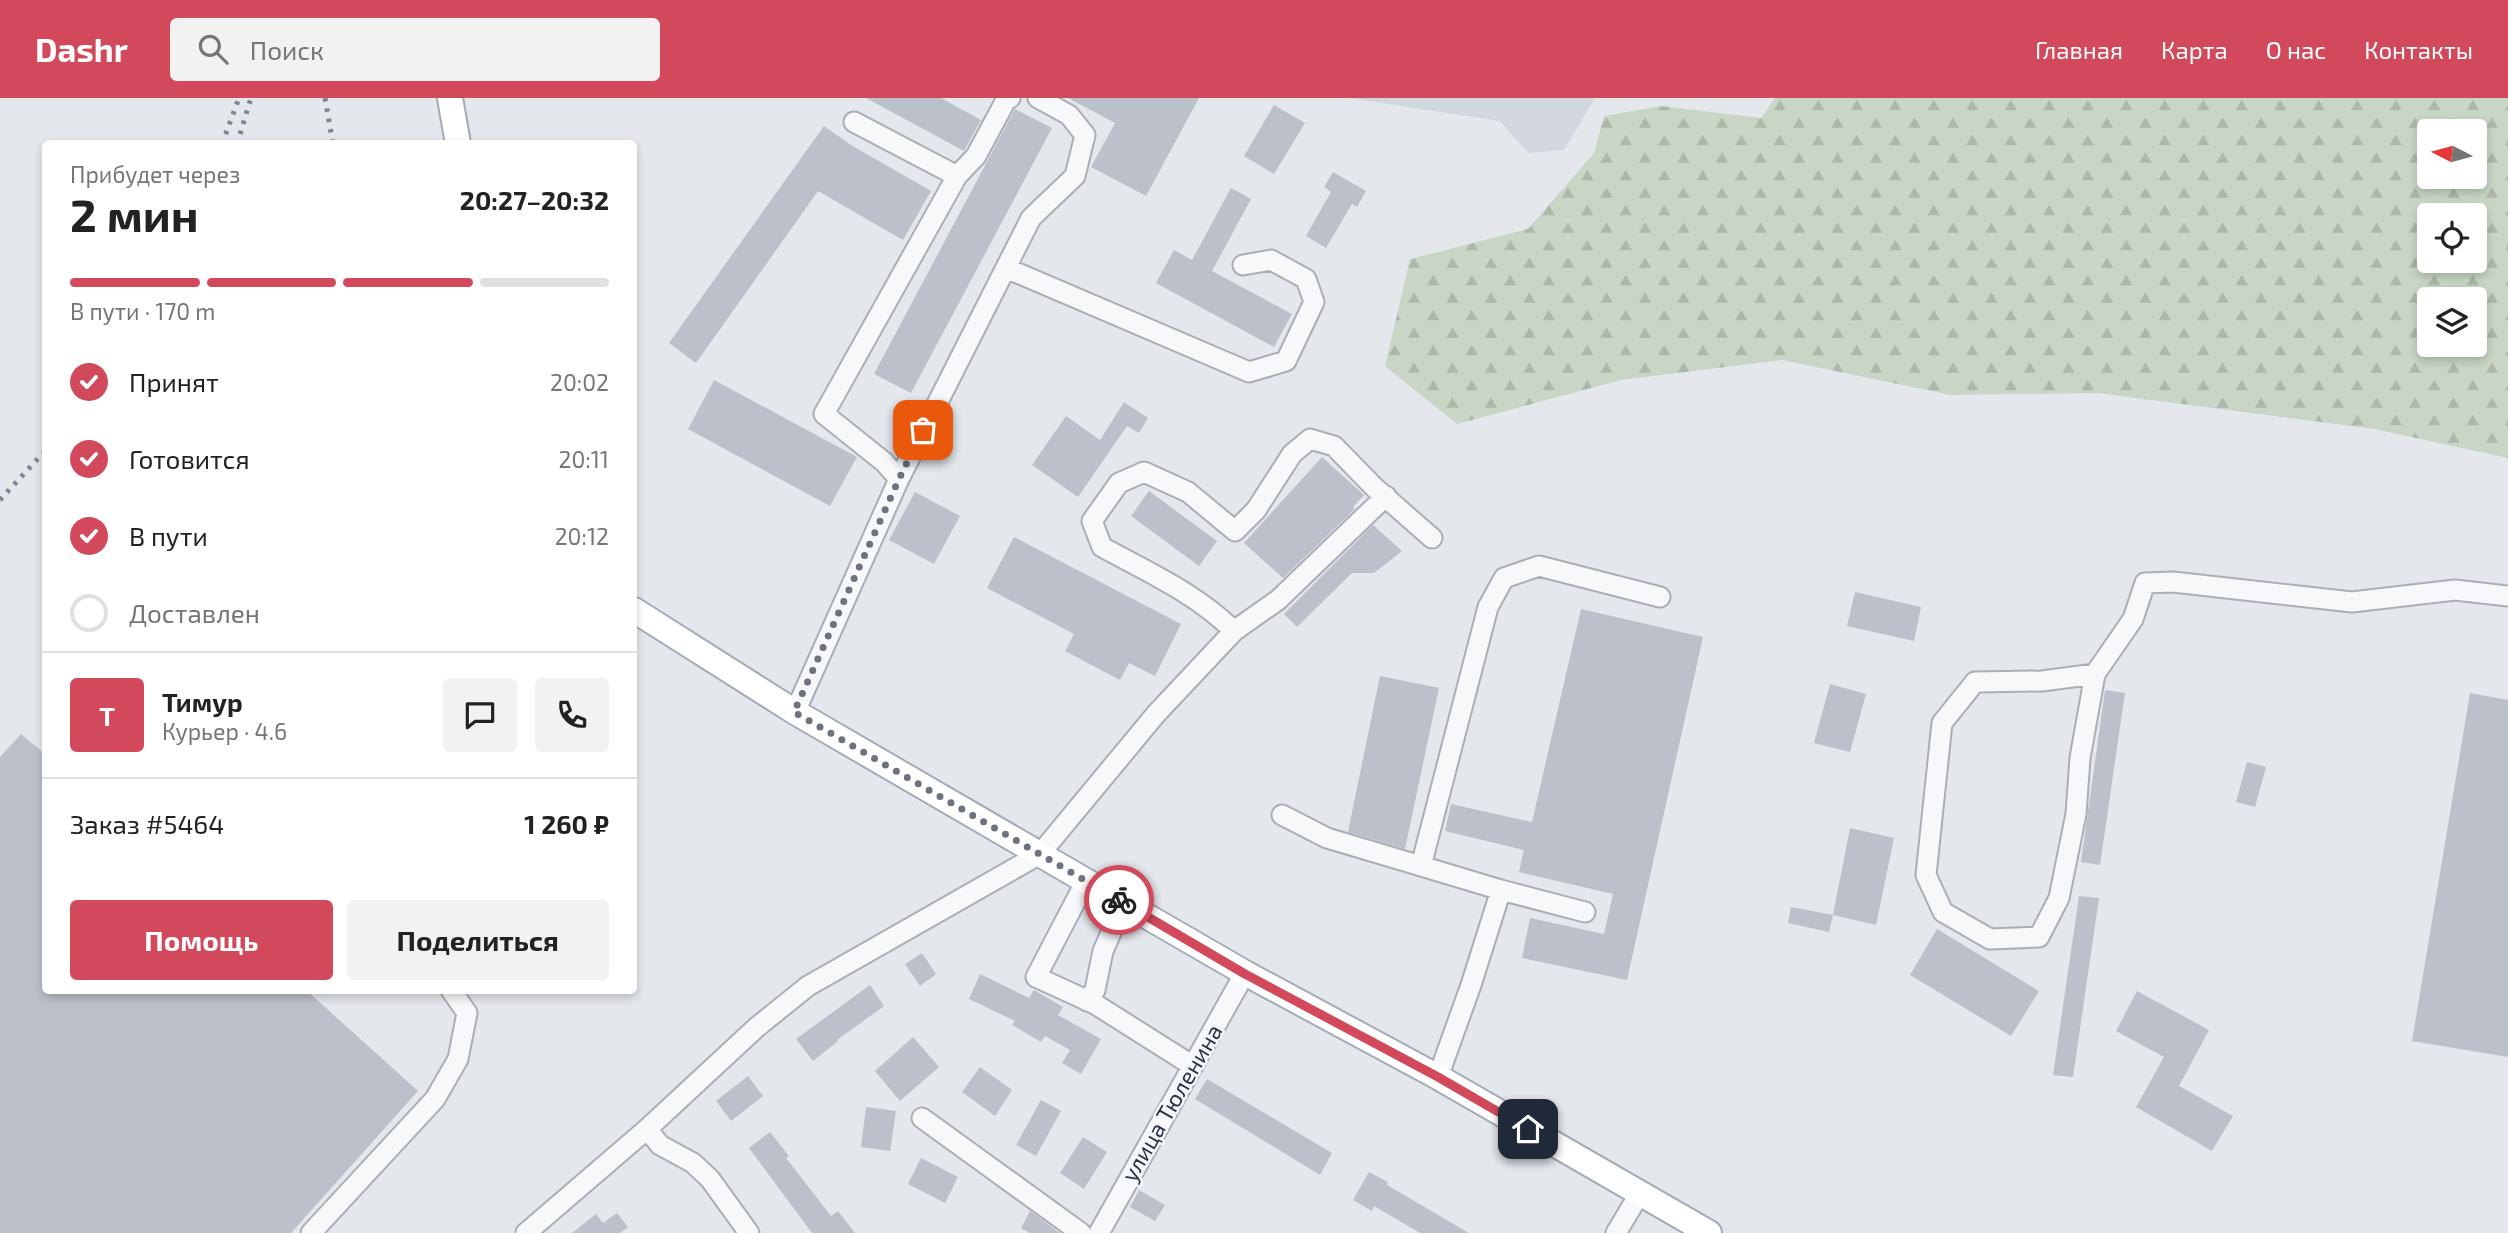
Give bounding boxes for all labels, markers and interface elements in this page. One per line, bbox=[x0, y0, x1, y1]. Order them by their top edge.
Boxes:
search box bbox=[170, 18, 660, 81]
text: Dashr bbox=[35, 29, 128, 69]
icon: search bbox=[194, 30, 232, 68]
text: Поиск bbox=[250, 34, 324, 65]
text: Главная bbox=[2035, 35, 2123, 64]
text: Карта bbox=[2161, 35, 2228, 64]
text: О нас bbox=[2266, 35, 2326, 64]
text: Контакты bbox=[2364, 35, 2473, 64]
north arrow bbox=[2417, 119, 2487, 189]
map controls bbox=[2417, 119, 2487, 357]
text: Прибудет через bbox=[70, 160, 240, 188]
text: 20:27–20:32 bbox=[460, 184, 609, 215]
text: 2 мин bbox=[70, 186, 199, 241]
button: locate bbox=[2417, 203, 2487, 273]
button: layers bbox=[2417, 287, 2487, 357]
text: В пути · 170 m bbox=[70, 297, 215, 325]
icon: check bbox=[70, 363, 108, 401]
text: Принят bbox=[129, 366, 219, 397]
text: 20:02 bbox=[550, 368, 609, 396]
pin bbox=[893, 400, 953, 460]
icon: bag bbox=[904, 411, 942, 449]
icon: check bbox=[70, 440, 108, 478]
text: Готовится bbox=[129, 443, 250, 474]
text: 20:11 bbox=[558, 445, 609, 473]
icon: check bbox=[70, 517, 108, 555]
text: В пути bbox=[129, 520, 208, 551]
text: 20:12 bbox=[555, 522, 609, 550]
text: Доставлен bbox=[129, 597, 260, 628]
button: chat bbox=[443, 678, 517, 752]
button: phone bbox=[535, 678, 609, 752]
text: Тимур bbox=[162, 686, 243, 717]
text: Т bbox=[99, 700, 115, 731]
text: Курьер · 4.6 bbox=[162, 717, 287, 745]
text: Заказ #5464 bbox=[70, 808, 224, 839]
text: 1 260 ₽ bbox=[524, 808, 609, 839]
courier bbox=[1084, 865, 1154, 935]
icon: bike bbox=[1100, 881, 1138, 919]
button: Помощь bbox=[70, 900, 333, 980]
button: Поделиться bbox=[347, 900, 609, 980]
street label: улица Тюленина bbox=[1115, 1019, 1228, 1187]
pin bbox=[1498, 1099, 1558, 1159]
icon: home bbox=[1509, 1110, 1547, 1148]

